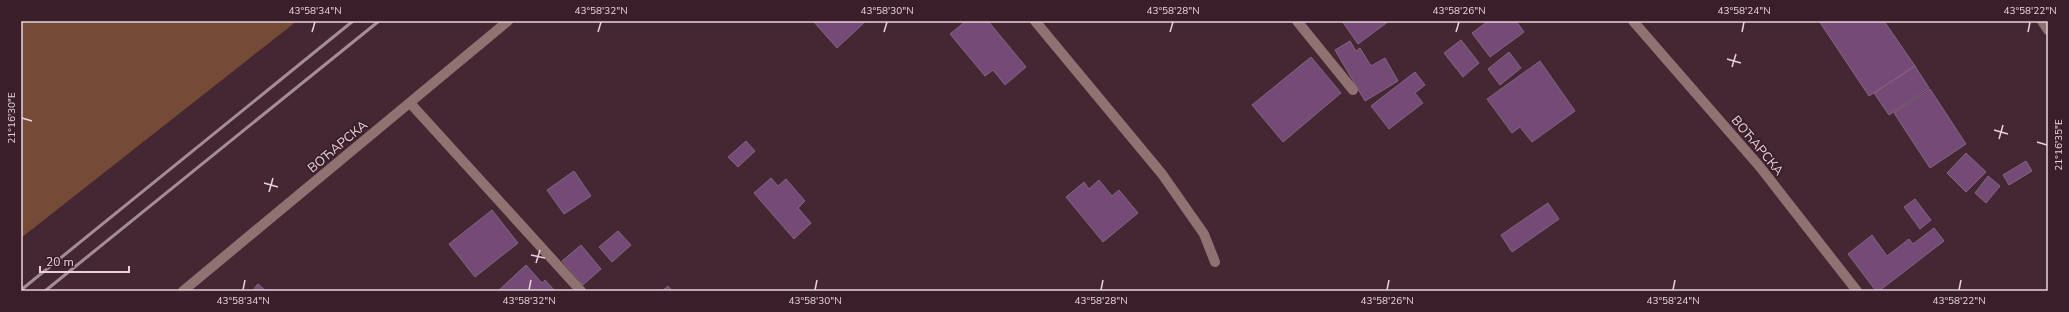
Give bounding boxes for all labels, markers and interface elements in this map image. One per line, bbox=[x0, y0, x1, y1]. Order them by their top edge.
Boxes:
text: 43°58'34"N bbox=[288, 4, 342, 18]
text: 43°58'32"N bbox=[574, 4, 628, 18]
text: 43°58'30"N bbox=[860, 4, 914, 18]
text: 43°58'28"N bbox=[1146, 4, 1200, 18]
text: 43°58'26"N bbox=[1432, 4, 1486, 18]
text: 43°58'24"N bbox=[1717, 4, 1771, 18]
text: 43°58'22"N bbox=[2003, 4, 2057, 18]
text: 21°16'30"E bbox=[5, 92, 19, 144]
street label: ВОЋАРСКА bbox=[1727, 112, 1788, 180]
street label: ВОЋАРСКА bbox=[304, 116, 372, 177]
text: 21°16'35"E bbox=[2052, 119, 2066, 171]
scale bar bbox=[40, 248, 129, 274]
text: 20 m bbox=[46, 254, 74, 270]
text: 43°58'34"N bbox=[216, 294, 270, 308]
text: 43°58'32"N bbox=[502, 294, 556, 308]
text: 43°58'30"N bbox=[788, 294, 842, 308]
text: 43°58'28"N bbox=[1074, 294, 1128, 308]
text: 43°58'26"N bbox=[1360, 294, 1414, 308]
text: 43°58'24"N bbox=[1646, 294, 1700, 308]
text: 43°58'22"N bbox=[1932, 294, 1986, 308]

